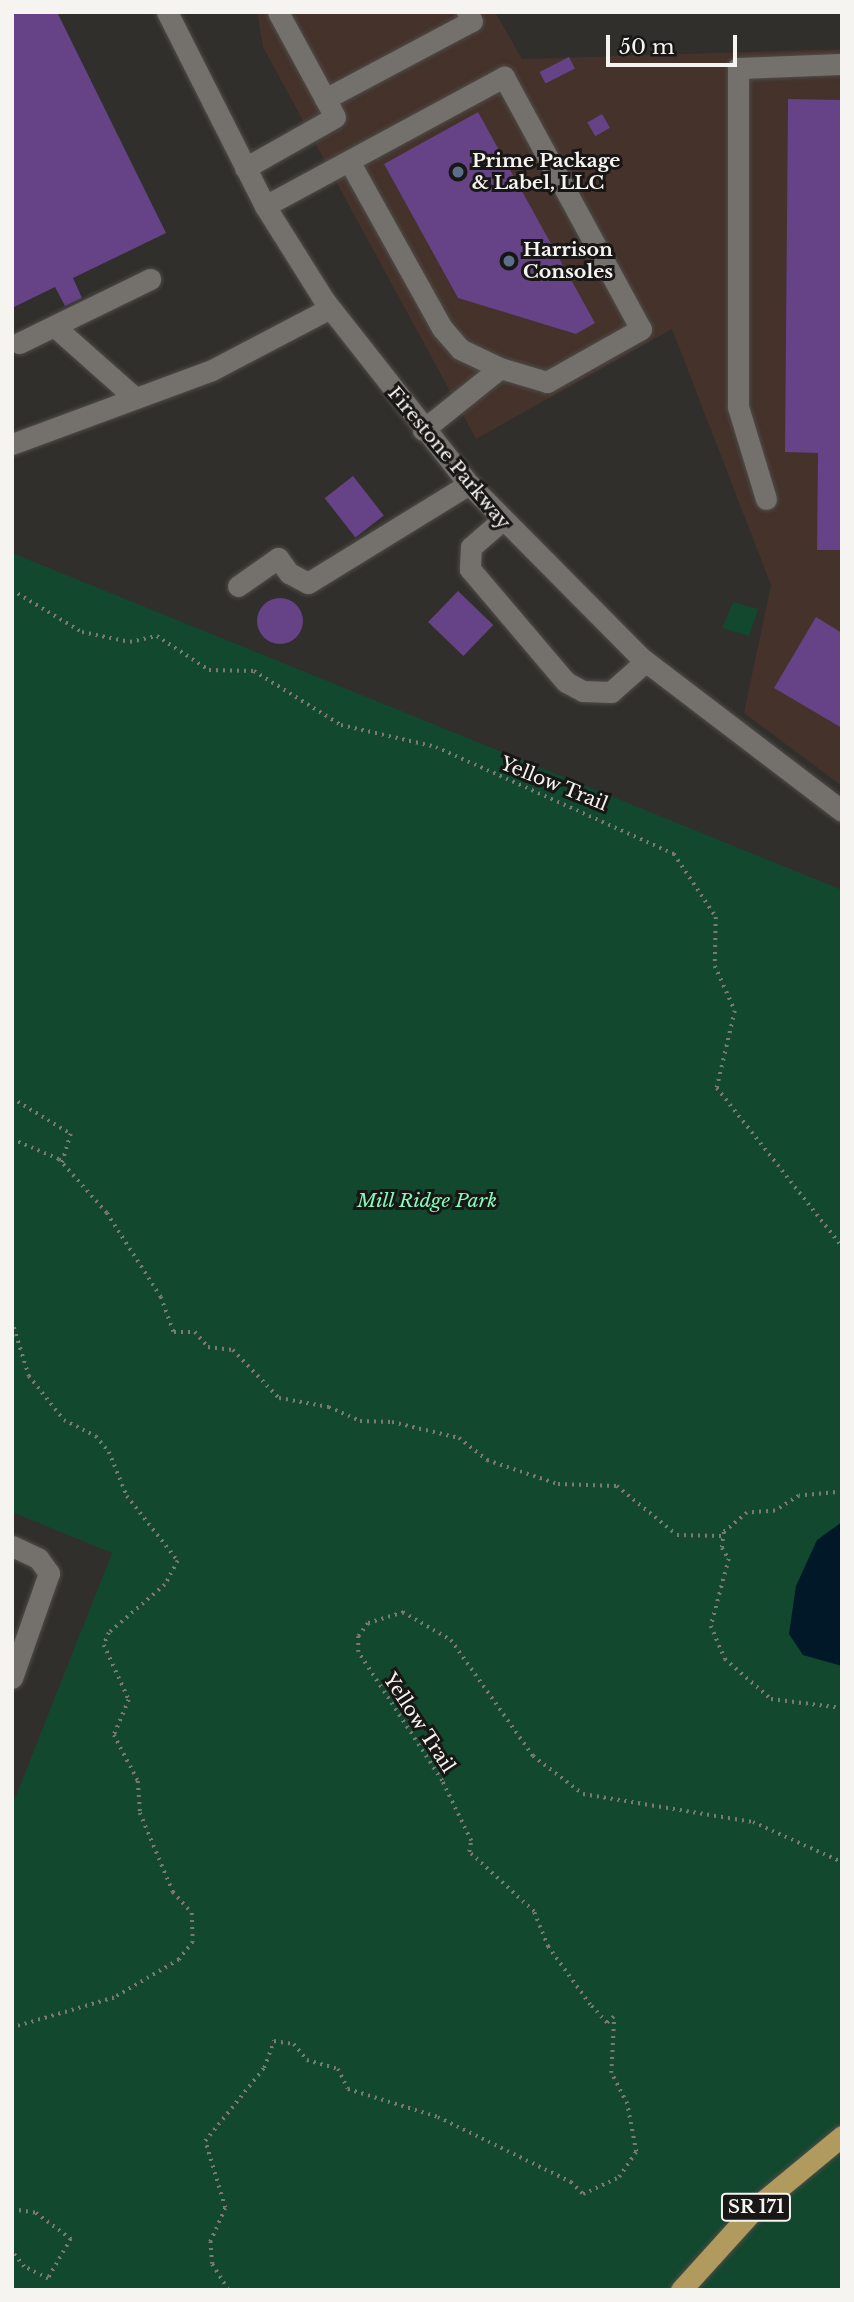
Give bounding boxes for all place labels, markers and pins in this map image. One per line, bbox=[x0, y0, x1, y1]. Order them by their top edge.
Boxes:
place label: Prime Package & Label, LLC bbox=[472, 150, 620, 194]
marker: Prime Package & Label, LLC bbox=[450, 164, 466, 180]
place label: Harrison Consoles bbox=[523, 239, 613, 283]
marker: Harrison Consoles bbox=[501, 253, 517, 269]

